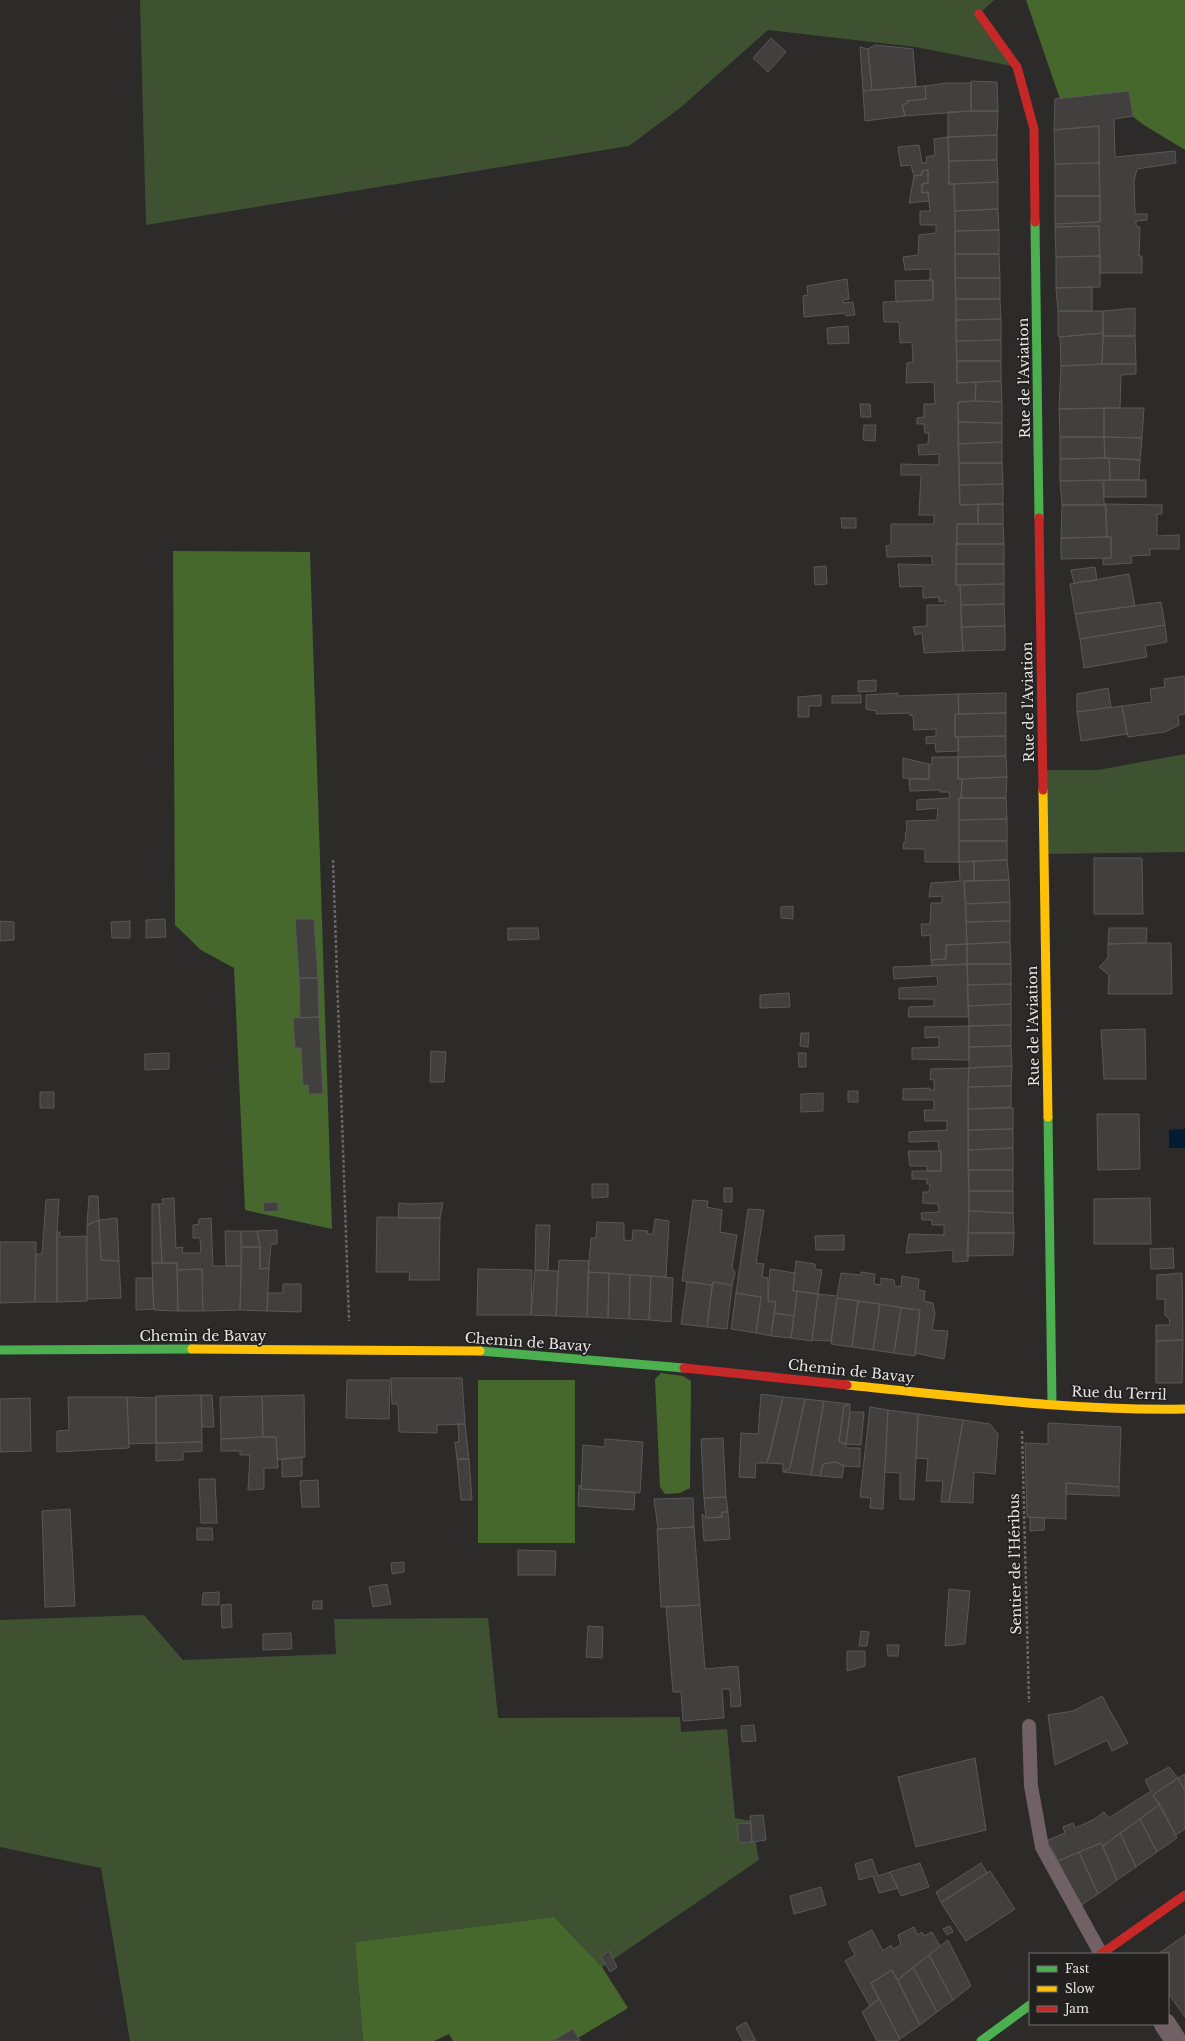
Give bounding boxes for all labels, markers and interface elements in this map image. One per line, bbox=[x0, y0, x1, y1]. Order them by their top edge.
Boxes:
street label: Rue de l'Aviation bbox=[1014, 317, 1034, 438]
street label: Rue de l'Aviation bbox=[1018, 641, 1038, 762]
street label: Rue de l'Aviation bbox=[1023, 965, 1043, 1086]
street label: Chemin de Bavay bbox=[140, 1327, 266, 1345]
street label: Chemin de Bavay bbox=[464, 1329, 592, 1355]
street label: Chemin de Bavay bbox=[787, 1355, 915, 1387]
street label: Rue du Terril bbox=[1071, 1382, 1167, 1404]
street label: Sentier de l'Héribus bbox=[1005, 1493, 1025, 1635]
legend bbox=[1029, 1953, 1169, 2025]
text: Fast bbox=[1065, 1961, 1090, 1976]
text: Slow bbox=[1065, 1981, 1095, 1996]
text: Jam bbox=[1063, 2001, 1089, 2016]

